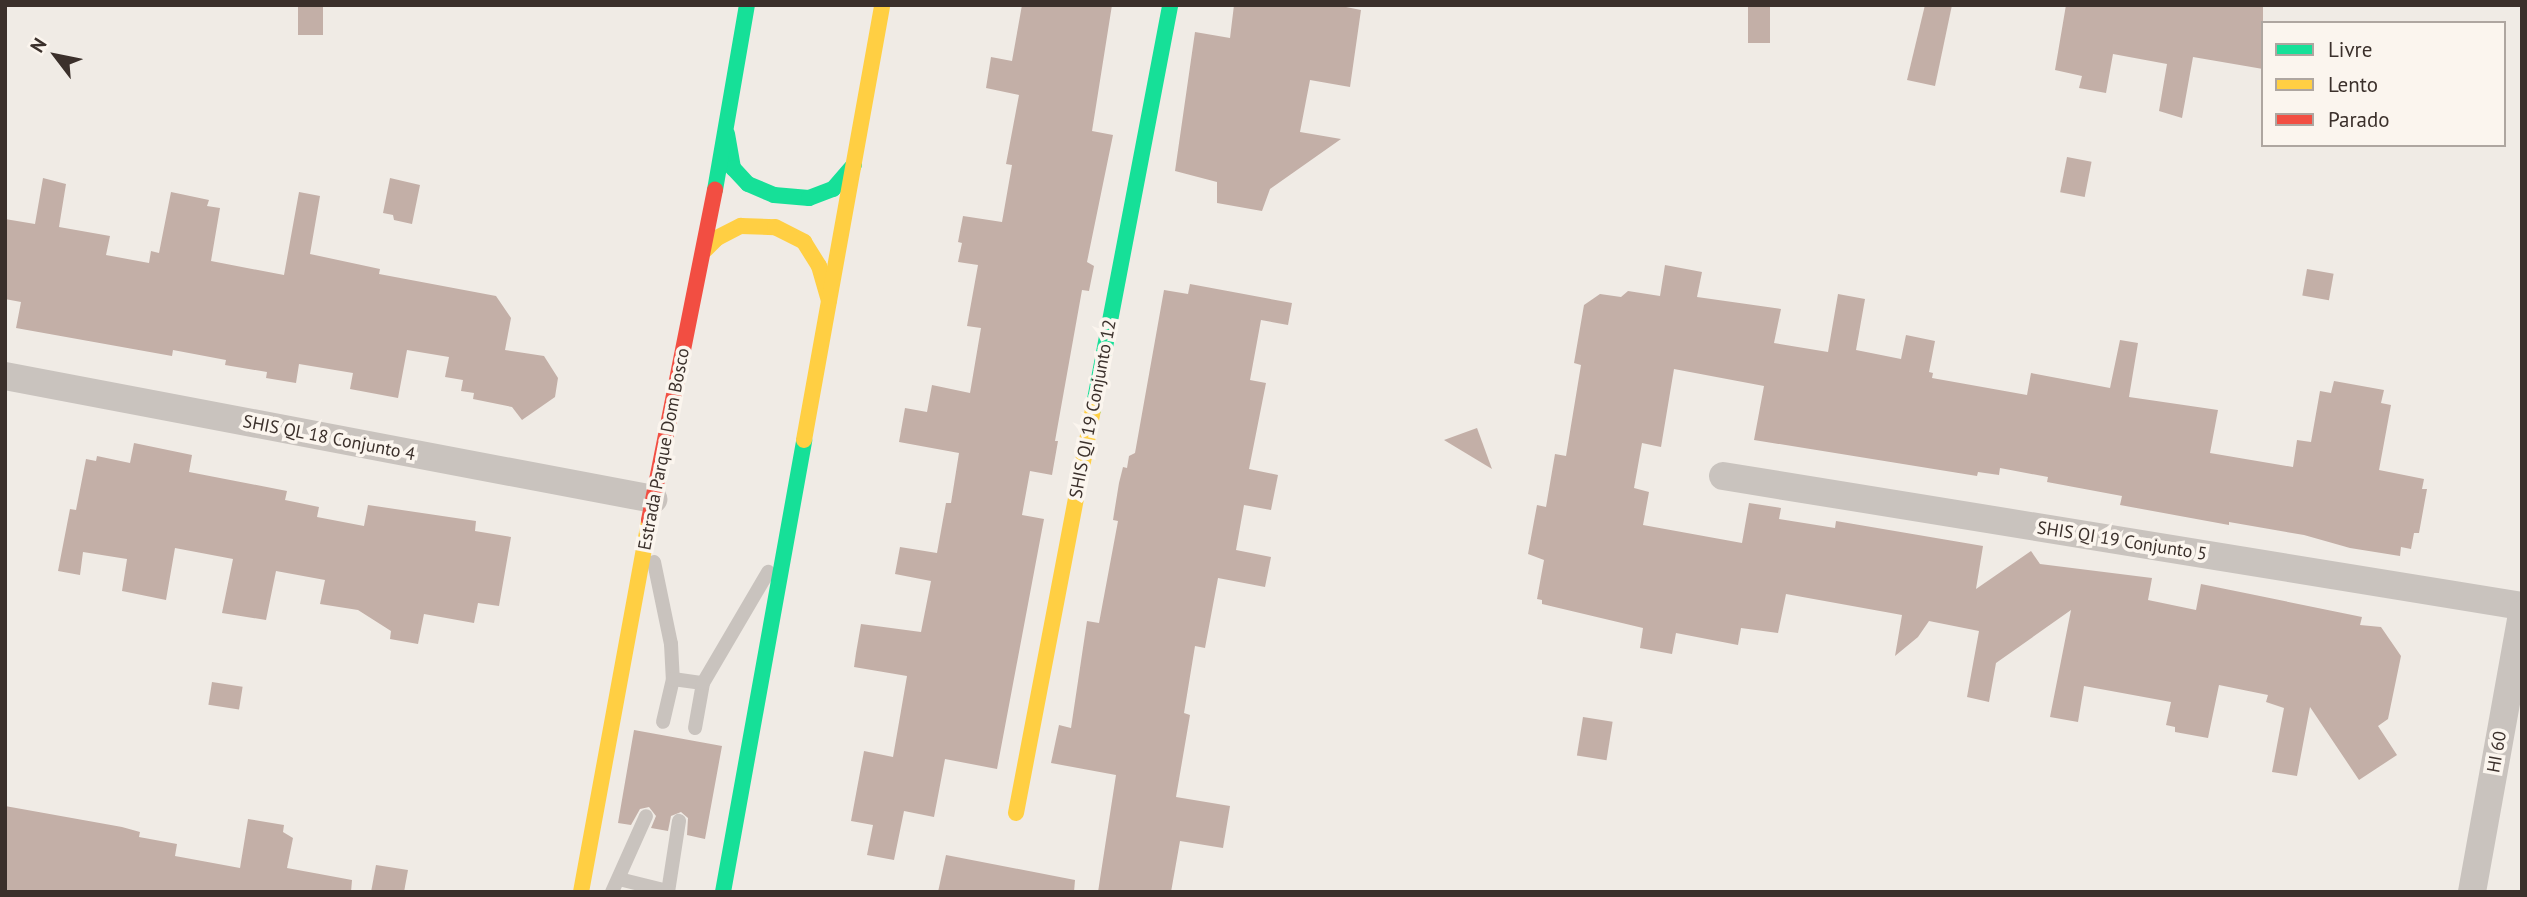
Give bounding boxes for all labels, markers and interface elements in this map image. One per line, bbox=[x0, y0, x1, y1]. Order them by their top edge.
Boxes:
north arrow bbox=[21, 21, 91, 91]
legend bbox=[2261, 21, 2506, 147]
text: N bbox=[25, 33, 52, 57]
text: Livre bbox=[2328, 36, 2372, 63]
text: Lento bbox=[2328, 71, 2378, 98]
text: Parado bbox=[2328, 106, 2390, 133]
street label: SHIS QI 19 Conjunto 12 bbox=[1065, 318, 1121, 500]
street label: Estrada Parque Dom Bosco bbox=[634, 346, 694, 552]
street label: SHIS QL 18 Conjunto 4 bbox=[241, 411, 417, 465]
street label: SHIS QI 19 Conjunto 5 bbox=[2036, 517, 2208, 565]
street label: HI 60 bbox=[2483, 730, 2511, 774]

